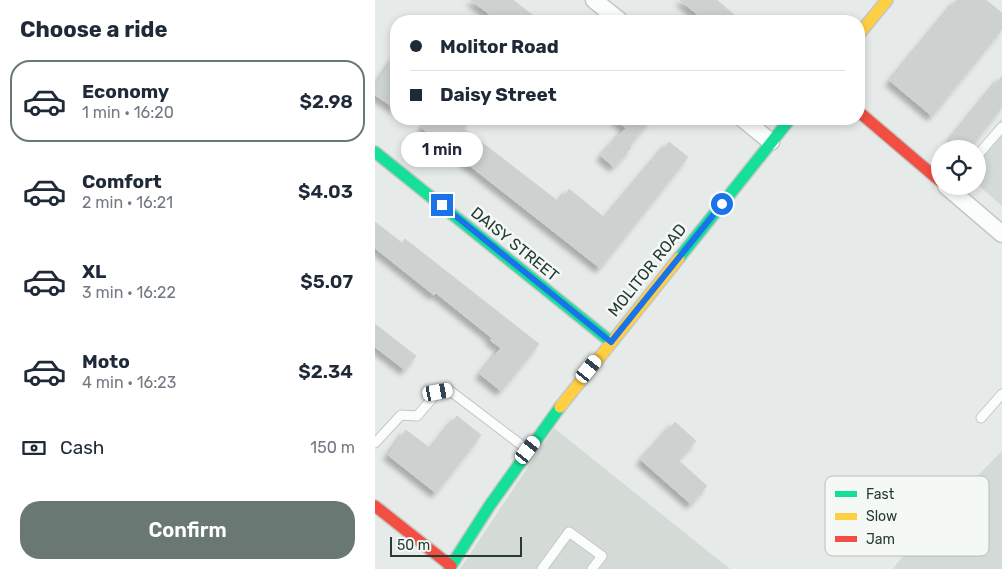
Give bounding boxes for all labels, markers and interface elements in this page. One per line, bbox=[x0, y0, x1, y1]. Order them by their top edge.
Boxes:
text: Choose a ride bbox=[20, 16, 167, 43]
text: Molitor Road bbox=[440, 35, 559, 58]
icon: car bbox=[22, 79, 67, 124]
text: Economy bbox=[82, 80, 169, 103]
text: Daisy Street bbox=[440, 83, 557, 106]
text: $2.98 bbox=[299, 90, 353, 113]
text: 1 min · 16:20 bbox=[82, 103, 174, 122]
callout: 1 min bbox=[401, 132, 483, 168]
text: 1 min bbox=[422, 140, 462, 159]
map controls bbox=[931, 140, 986, 195]
button: locate bbox=[931, 140, 986, 195]
icon: car bbox=[22, 169, 67, 214]
text: Comfort bbox=[82, 170, 162, 193]
text: $4.03 bbox=[298, 180, 353, 203]
text: 2 min · 16:21 bbox=[82, 193, 173, 212]
route start bbox=[711, 193, 733, 215]
route end bbox=[431, 194, 453, 216]
street label: DAISY STREET bbox=[467, 203, 563, 285]
street label: MOLITOR ROAD bbox=[604, 220, 690, 320]
icon: car bbox=[22, 259, 67, 304]
text: XL bbox=[82, 260, 106, 283]
text: $5.07 bbox=[300, 270, 353, 293]
text: 3 min · 16:22 bbox=[82, 283, 176, 302]
icon: car bbox=[22, 349, 67, 394]
text: Moto bbox=[82, 350, 130, 373]
car bbox=[573, 353, 604, 385]
text: $2.34 bbox=[298, 360, 353, 383]
text: 4 min · 16:23 bbox=[82, 373, 176, 392]
car bbox=[421, 382, 454, 402]
icon: cash bbox=[20, 434, 48, 462]
car bbox=[512, 434, 543, 466]
text: Cash bbox=[60, 436, 104, 459]
text: 150 m bbox=[310, 438, 355, 457]
legend bbox=[825, 476, 989, 556]
text: Fast bbox=[866, 486, 895, 503]
button: Confirm bbox=[20, 501, 355, 559]
text: Slow bbox=[866, 508, 897, 525]
text: Jam bbox=[866, 531, 895, 548]
scale bar bbox=[390, 534, 523, 557]
text: 50 m bbox=[397, 537, 430, 554]

